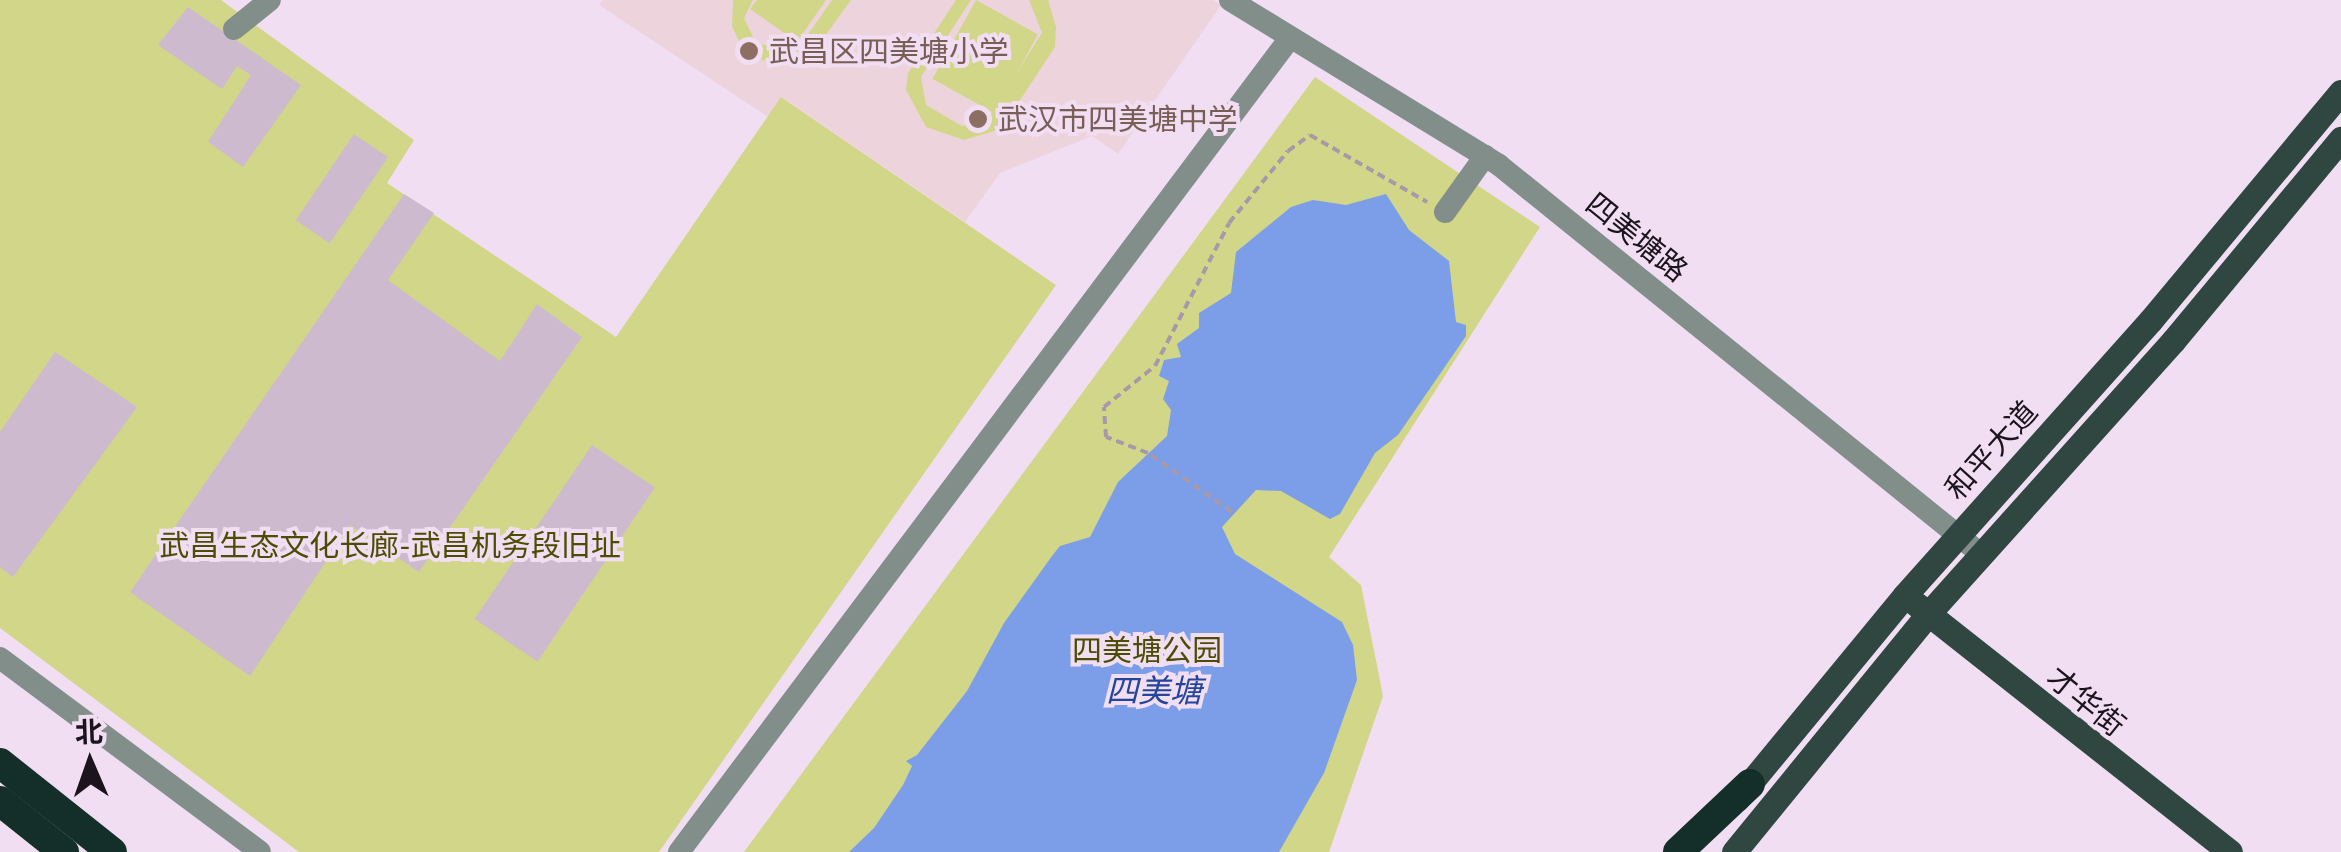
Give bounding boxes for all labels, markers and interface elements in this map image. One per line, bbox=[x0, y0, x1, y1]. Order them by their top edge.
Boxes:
place label: 武昌区四美塘小学 bbox=[769, 33, 1009, 69]
marker: 武昌区四美塘小学 bbox=[738, 40, 760, 62]
place label: 武汉市四美塘中学 bbox=[998, 101, 1238, 137]
marker: 武汉市四美塘中学 bbox=[967, 108, 989, 130]
street label: 四美塘路 bbox=[1579, 185, 1695, 289]
street label: 和平大道 bbox=[1937, 393, 2045, 507]
park label: 武昌生态文化长廊-武昌机务段旧址 bbox=[159, 527, 621, 563]
park label: 四美塘公园 bbox=[1072, 632, 1222, 668]
street label: 才华街 bbox=[2040, 659, 2132, 743]
water label: 四美塘 bbox=[1106, 672, 1202, 710]
north arrow bbox=[40, 712, 140, 812]
text: 北 bbox=[74, 715, 104, 748]

